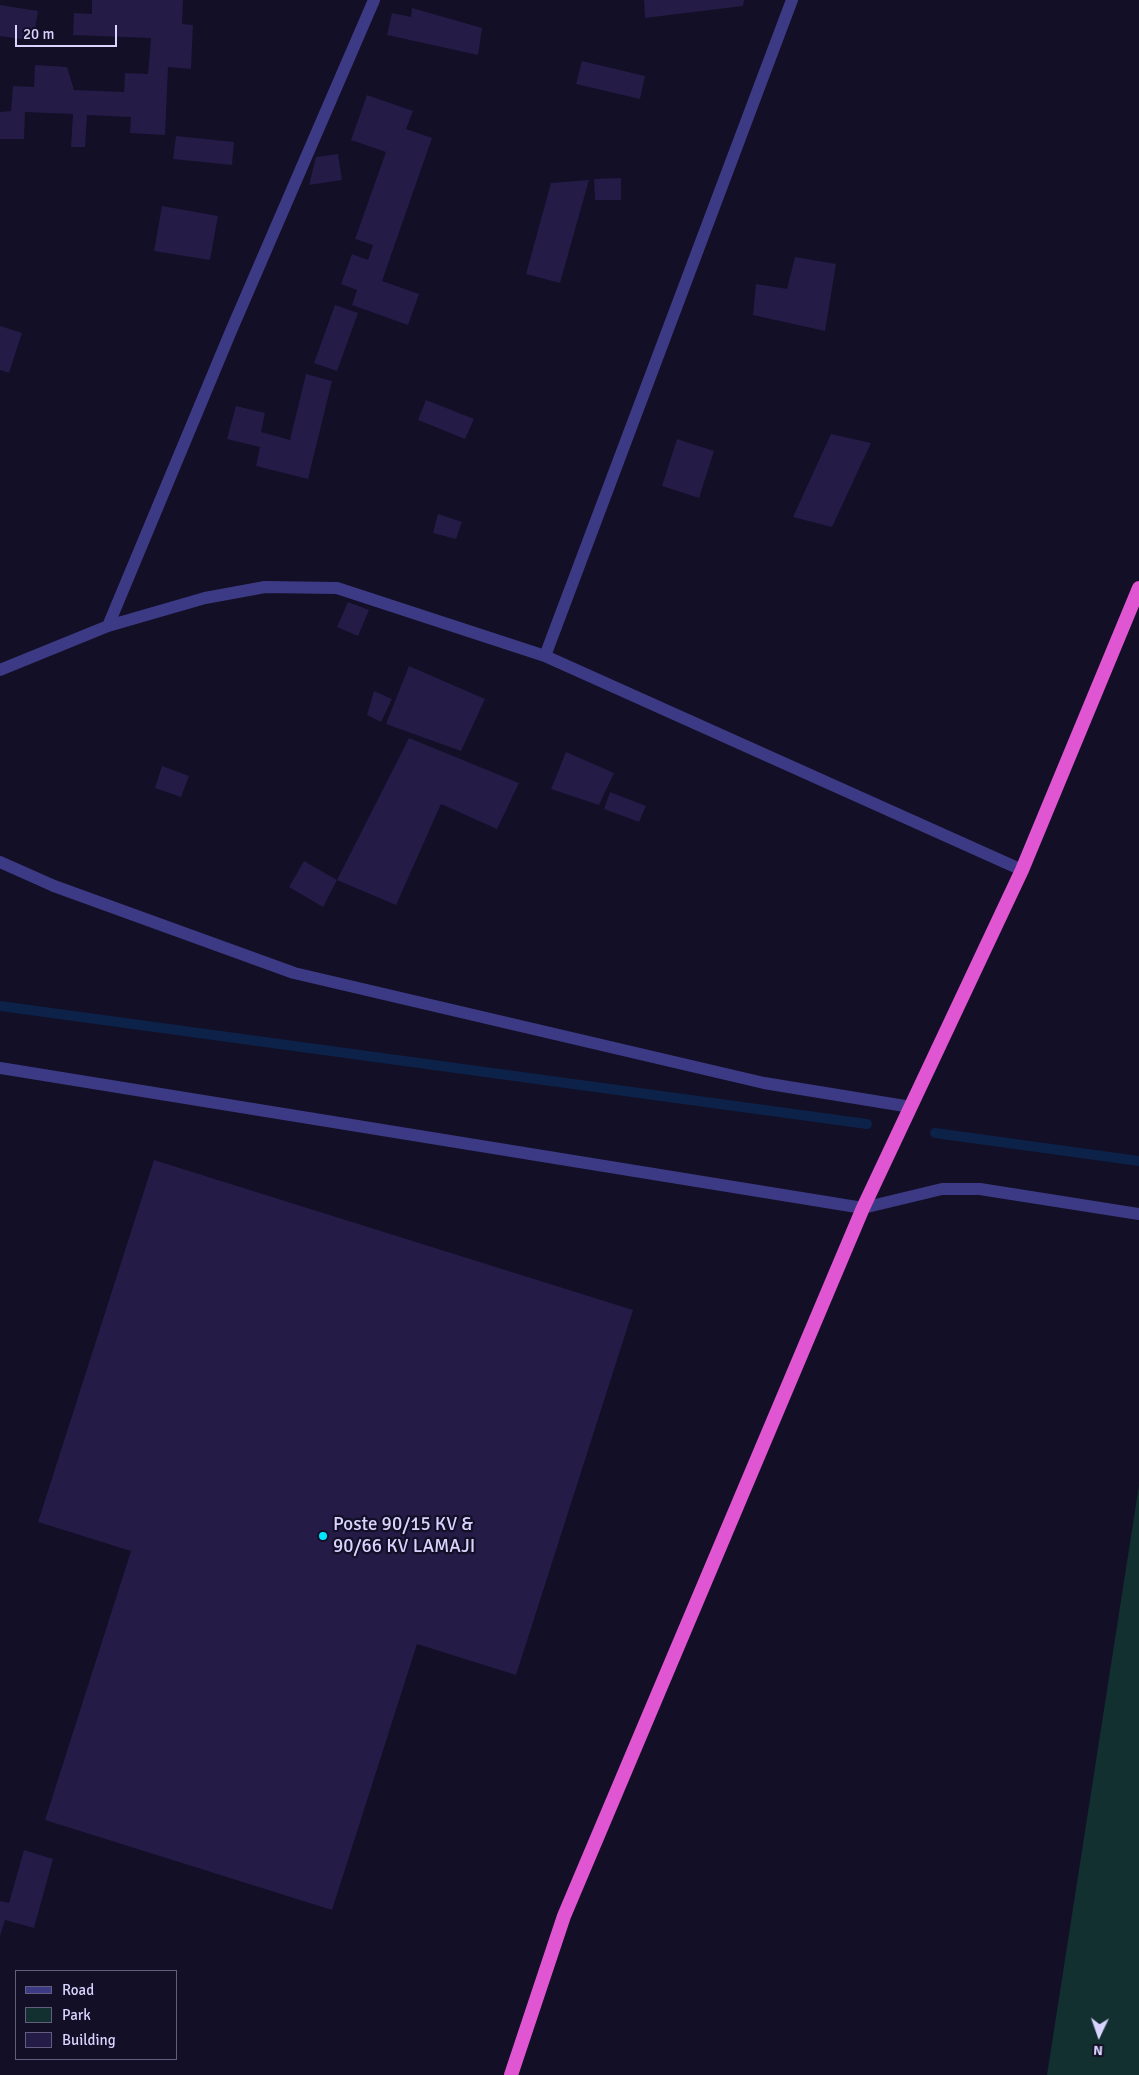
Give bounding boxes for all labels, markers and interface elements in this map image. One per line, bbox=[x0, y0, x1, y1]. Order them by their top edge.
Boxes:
scale bar bbox=[18, 15, 120, 47]
text: 20 m bbox=[23, 25, 54, 43]
place label: Poste 90/15 KV & 90/66 KV LAMAJI bbox=[333, 1514, 475, 1558]
marker: Poste 90/15 KV & 90/66 KV LAMAJI bbox=[317, 1530, 329, 1542]
legend bbox=[15, 1970, 178, 2060]
text: Road bbox=[62, 1981, 94, 1999]
text: Park bbox=[62, 2006, 91, 2024]
north arrow bbox=[1074, 2010, 1124, 2060]
text: Building bbox=[62, 2031, 116, 2049]
text: N bbox=[1093, 2042, 1104, 2059]

